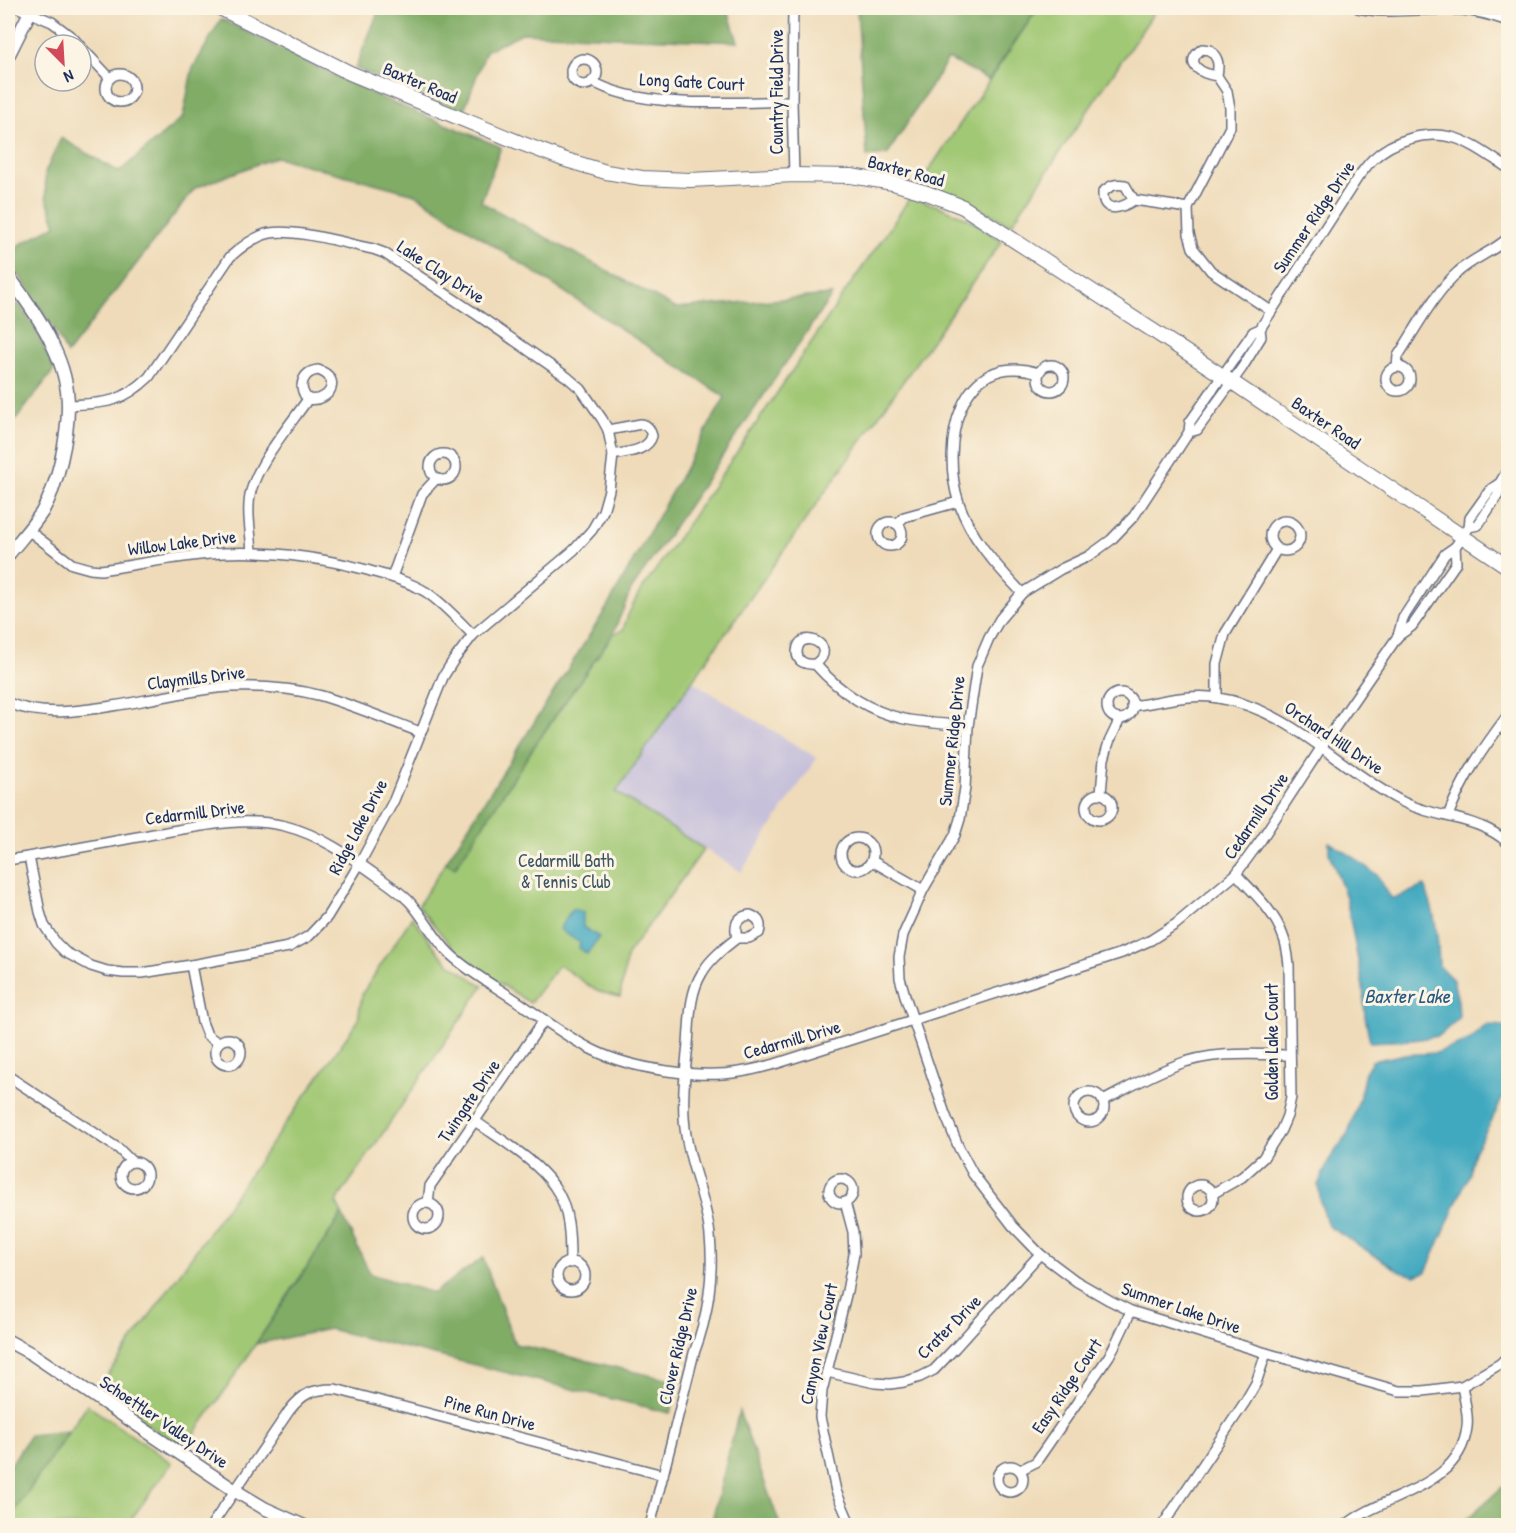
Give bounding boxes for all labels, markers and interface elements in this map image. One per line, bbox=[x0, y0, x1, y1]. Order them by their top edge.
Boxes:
street label: Country Field Drive bbox=[764, 29, 789, 155]
north arrow bbox=[33, 33, 93, 93]
street label: Baxter Road bbox=[379, 56, 461, 109]
text: N bbox=[60, 65, 77, 89]
street label: Long Gate Court bbox=[639, 66, 746, 97]
street label: Baxter Road bbox=[865, 148, 947, 193]
street label: Summer Ridge Drive bbox=[1267, 156, 1360, 278]
street label: Lake Clay Drive bbox=[393, 234, 490, 309]
street label: Baxter Road bbox=[1287, 390, 1366, 455]
street label: Willow Lake Drive bbox=[126, 523, 238, 562]
street label: Claymills Drive bbox=[146, 659, 246, 696]
street label: Summer Ridge Drive bbox=[932, 675, 971, 807]
street label: Orchard Hill Drive bbox=[1280, 695, 1389, 780]
street label: Cedarmill Drive bbox=[1217, 767, 1294, 864]
street label: Ridge Lake Drive bbox=[322, 775, 393, 879]
street label: Cedarmill Drive bbox=[144, 794, 246, 831]
park label: Cedarmill Bath & Tennis Club bbox=[518, 848, 615, 894]
water label: Baxter Lake bbox=[1364, 982, 1451, 1009]
street label: Golden Lake Court bbox=[1259, 983, 1284, 1101]
street label: Cedarmill Drive bbox=[740, 1014, 843, 1065]
street label: Twingate Drive bbox=[432, 1054, 506, 1147]
street label: Summer Lake Drive bbox=[1118, 1275, 1244, 1340]
street label: Canyon View Court bbox=[793, 1280, 844, 1407]
street label: Clover Ridge Drive bbox=[652, 1285, 703, 1407]
street label: Crater Drive bbox=[911, 1289, 987, 1365]
street label: Easy Ridge Court bbox=[1026, 1333, 1108, 1438]
street label: Schoettler Valley Drive bbox=[95, 1369, 234, 1474]
street label: Pine Run Drive bbox=[442, 1388, 539, 1437]

